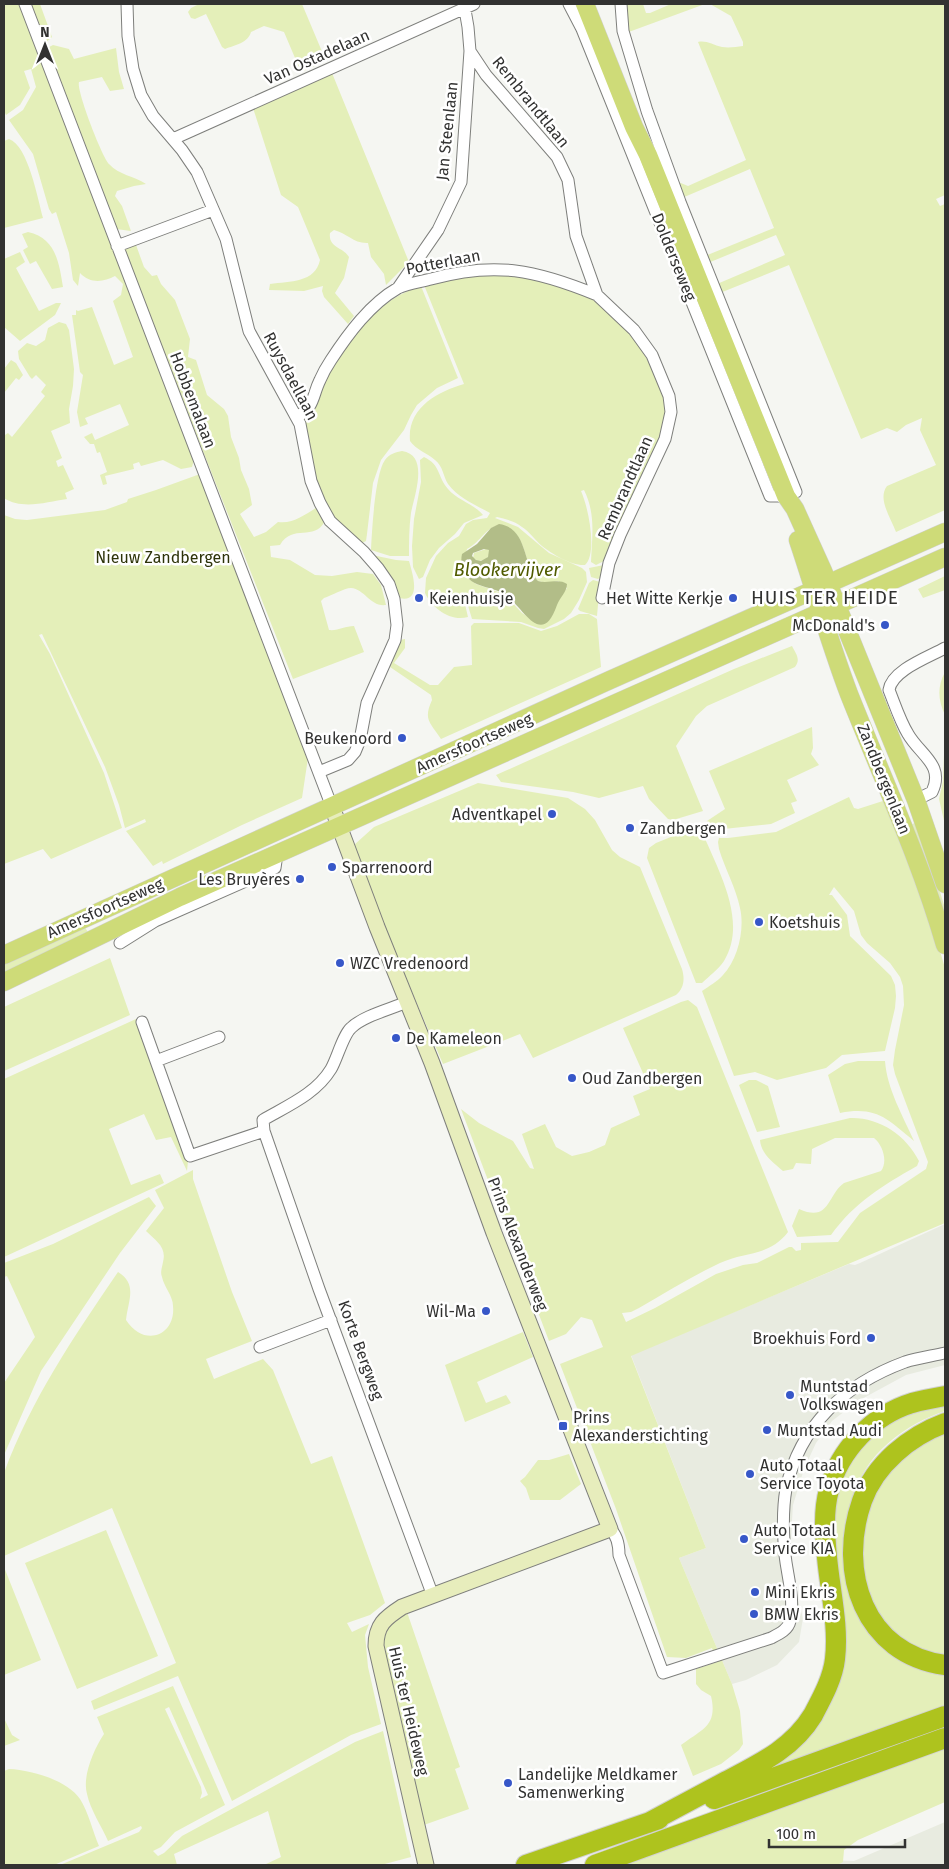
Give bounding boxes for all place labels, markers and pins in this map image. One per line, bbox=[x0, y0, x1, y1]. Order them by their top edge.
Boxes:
place label: Keienhuisje bbox=[429, 589, 513, 608]
place label: Het Witte Kerkje bbox=[606, 589, 723, 608]
marker: Keienhuisje bbox=[413, 592, 425, 604]
marker: Het Witte Kerkje bbox=[727, 592, 739, 604]
place label: McDonald's bbox=[792, 616, 875, 635]
marker: McDonald's bbox=[879, 619, 891, 631]
place label: Beukenoord bbox=[304, 729, 392, 748]
marker: Beukenoord bbox=[396, 732, 408, 744]
place label: Adventkapel bbox=[452, 805, 542, 824]
marker: Adventkapel bbox=[546, 808, 558, 820]
place label: Zandbergen bbox=[640, 819, 726, 838]
marker: Zandbergen bbox=[624, 822, 636, 834]
place label: Sparrenoord bbox=[342, 858, 433, 877]
marker: Sparrenoord bbox=[326, 861, 338, 873]
place label: Les Bruyères bbox=[198, 870, 290, 889]
marker: Les Bruyères bbox=[294, 873, 306, 885]
place label: Koetshuis bbox=[769, 913, 840, 932]
marker: Koetshuis bbox=[753, 916, 765, 928]
place label: WZC Vredenoord bbox=[350, 954, 469, 973]
marker: WZC Vredenoord bbox=[334, 957, 346, 969]
place label: De Kameleon bbox=[406, 1029, 502, 1048]
marker: De Kameleon bbox=[390, 1032, 402, 1044]
place label: Oud Zandbergen bbox=[582, 1069, 702, 1088]
marker: Oud Zandbergen bbox=[566, 1072, 578, 1084]
place label: Wil-Ma bbox=[426, 1302, 476, 1321]
marker: Wil-Ma bbox=[480, 1305, 492, 1317]
place label: Broekhuis Ford bbox=[753, 1329, 861, 1348]
marker: Broekhuis Ford bbox=[865, 1332, 877, 1344]
place label: Muntstad Volkswagen bbox=[800, 1377, 884, 1414]
marker: Muntstad Volkswagen bbox=[784, 1389, 796, 1401]
place label: Prins Alexanderstichting bbox=[573, 1408, 709, 1445]
marker: Prins Alexanderstichting bbox=[557, 1420, 569, 1432]
place label: Muntstad Audi bbox=[777, 1421, 882, 1440]
marker: Muntstad Audi bbox=[761, 1424, 773, 1436]
place label: Auto Totaal Service Toyota bbox=[760, 1456, 864, 1493]
marker: Auto Totaal Service Toyota bbox=[744, 1468, 756, 1480]
place label: Auto Totaal Service KIA bbox=[754, 1521, 836, 1558]
marker: Auto Totaal Service KIA bbox=[738, 1533, 750, 1545]
place label: Mini Ekris bbox=[765, 1583, 835, 1602]
marker: Mini Ekris bbox=[749, 1586, 761, 1598]
place label: BMW Ekris bbox=[764, 1605, 839, 1624]
marker: BMW Ekris bbox=[748, 1608, 760, 1620]
place label: Landelijke Meldkamer Samenwerking bbox=[518, 1765, 678, 1802]
marker: Landelijke Meldkamer Samenwerking bbox=[502, 1777, 514, 1789]

